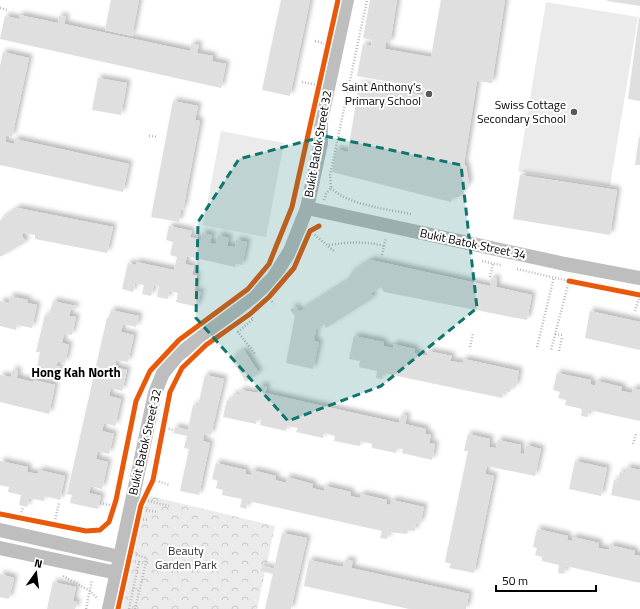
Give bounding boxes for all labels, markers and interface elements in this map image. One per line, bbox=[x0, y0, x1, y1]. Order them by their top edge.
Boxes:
place label: Saint Anthony's Primary School bbox=[342, 77, 421, 110]
street label: Bukit Batok Street 32 bbox=[299, 89, 336, 199]
marker: Saint Anthony's Primary School bbox=[424, 89, 434, 99]
place label: Swiss Cottage Secondary School bbox=[477, 95, 566, 128]
marker: Swiss Cottage Secondary School bbox=[569, 107, 579, 117]
street label: Bukit Batok Street 34 bbox=[418, 223, 528, 264]
district label: Hong Kah North bbox=[31, 362, 121, 382]
street label: Bukit Batok Street 32 bbox=[123, 387, 166, 497]
park label: Beauty Garden Park bbox=[155, 541, 217, 574]
north arrow bbox=[16, 553, 56, 593]
text: N bbox=[33, 555, 44, 572]
scale bar bbox=[496, 567, 596, 593]
text: 50 m bbox=[502, 571, 528, 590]

